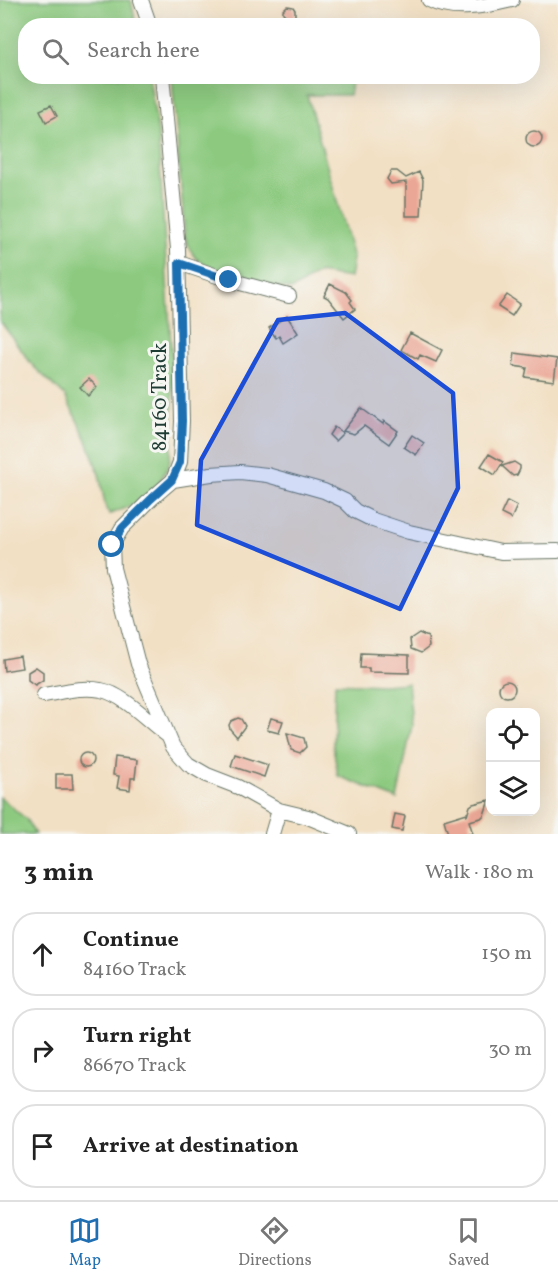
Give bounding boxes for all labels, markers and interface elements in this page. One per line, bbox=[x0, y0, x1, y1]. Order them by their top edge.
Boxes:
search box bbox=[18, 18, 540, 84]
icon: search bbox=[39, 35, 72, 68]
text: Search here bbox=[87, 36, 200, 67]
route end bbox=[215, 266, 241, 292]
street label: 84160 Track bbox=[146, 342, 175, 451]
route start bbox=[98, 531, 124, 557]
map controls bbox=[486, 708, 540, 816]
button: locate bbox=[486, 708, 540, 762]
button: layers bbox=[486, 762, 540, 816]
text: 3 min bbox=[24, 855, 94, 891]
text: Walk · 180 m bbox=[425, 859, 534, 887]
text: Continue bbox=[83, 925, 179, 956]
icon: ahead bbox=[26, 938, 59, 971]
text: 150 m bbox=[481, 940, 532, 968]
text: 84160 Track bbox=[83, 956, 186, 984]
text: Turn right bbox=[83, 1021, 191, 1052]
icon: right bbox=[26, 1034, 59, 1067]
text: 30 m bbox=[488, 1036, 532, 1064]
text: 86670 Track bbox=[83, 1052, 186, 1080]
icon: arrive bbox=[26, 1130, 59, 1163]
text: Arrive at destination bbox=[83, 1131, 299, 1162]
tab: Map bbox=[68, 1214, 101, 1272]
tab: Directions bbox=[238, 1214, 312, 1272]
tab: Saved bbox=[448, 1214, 490, 1272]

